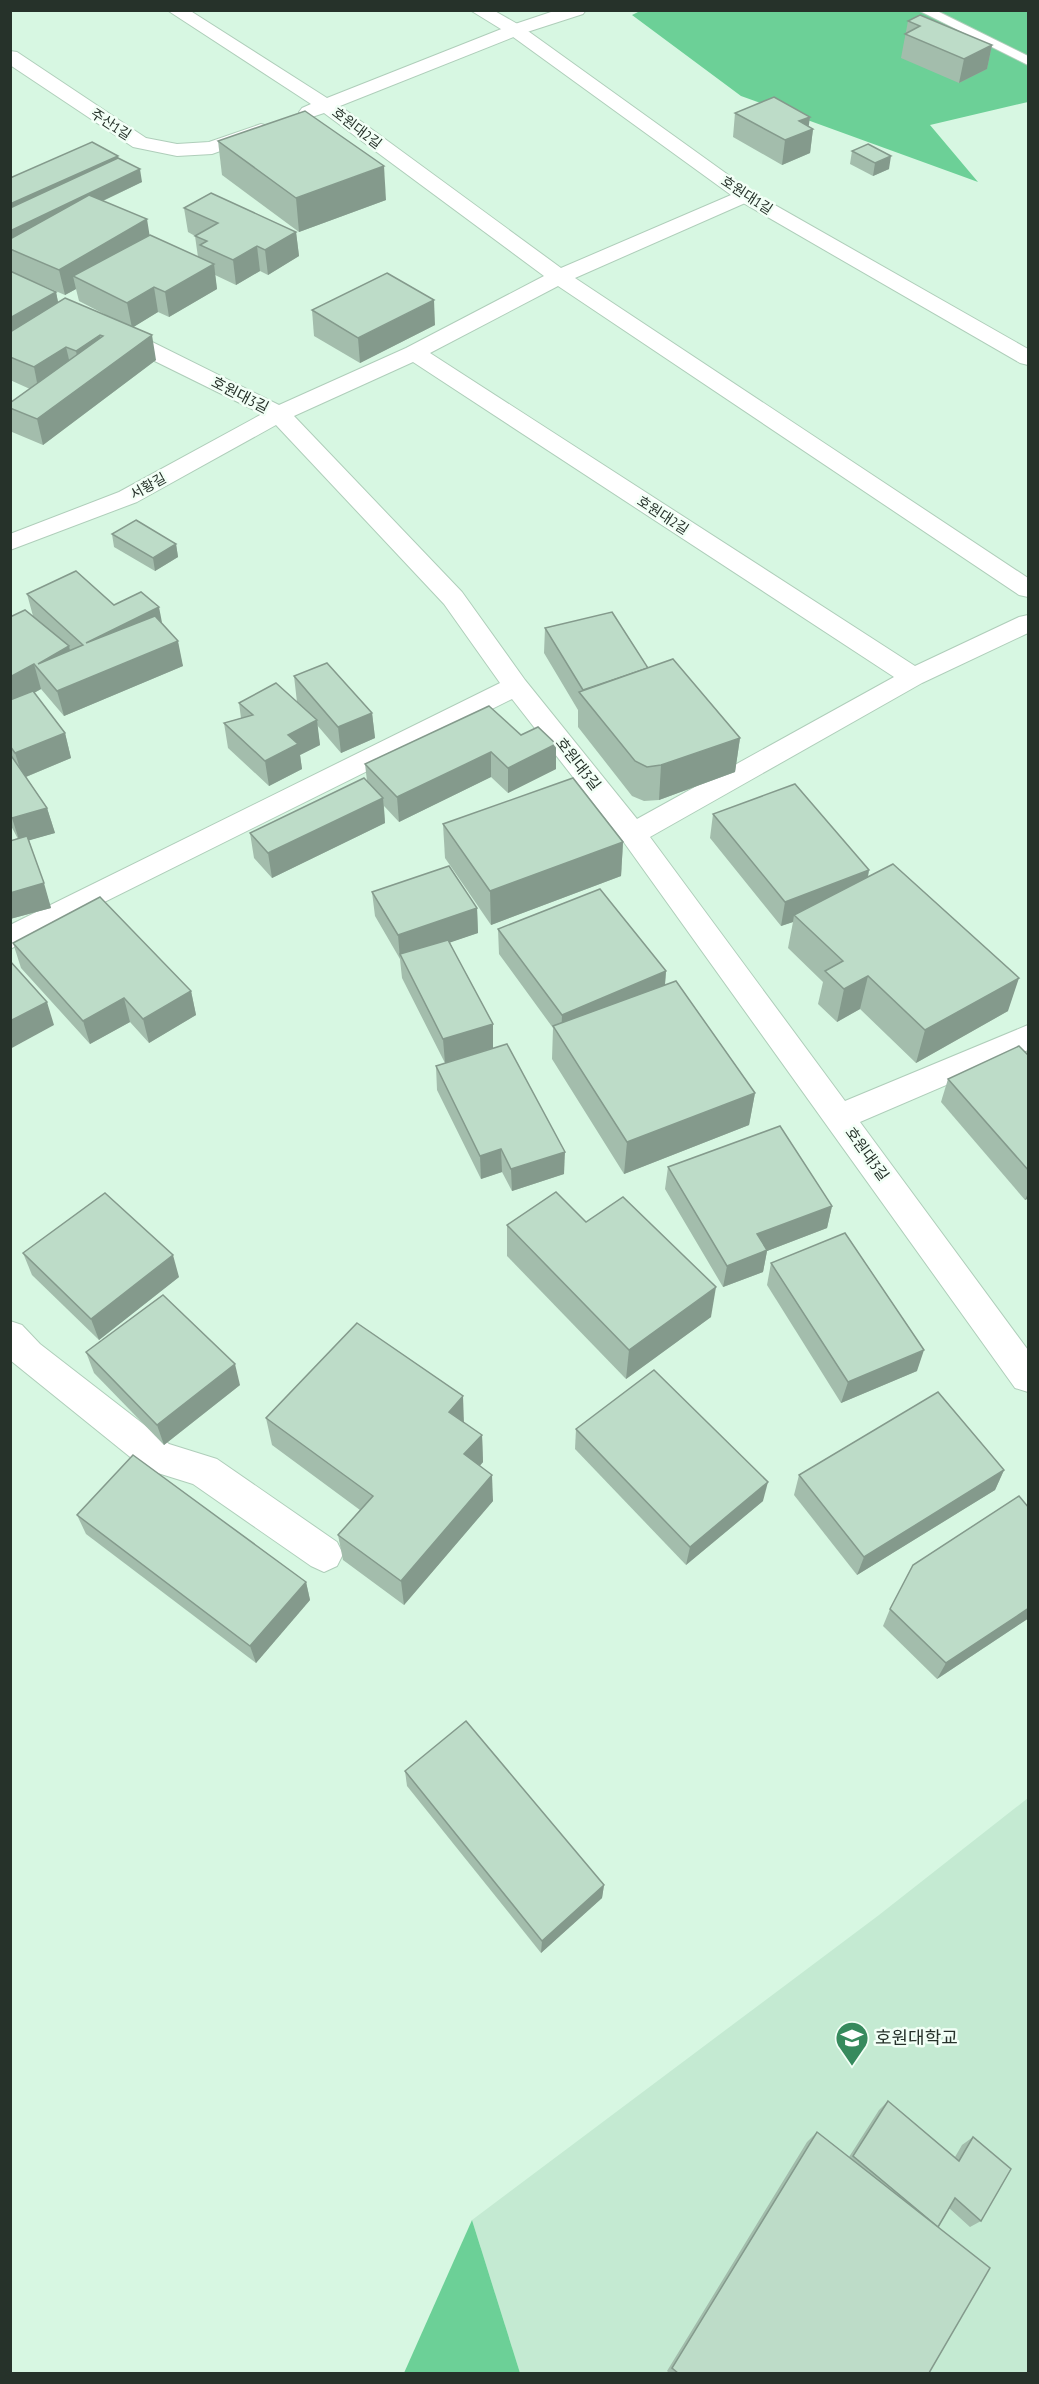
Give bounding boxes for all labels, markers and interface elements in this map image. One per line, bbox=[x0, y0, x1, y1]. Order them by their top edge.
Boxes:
street label: 호원대2길 bbox=[328, 103, 386, 153]
street label: 주산1길 bbox=[87, 104, 135, 144]
street label: 호원대1길 bbox=[718, 172, 776, 218]
street label: 호원대3길 bbox=[208, 372, 272, 417]
street label: 서황길 bbox=[127, 469, 169, 503]
street label: 호원대2길 bbox=[634, 492, 692, 538]
street label: 호원대3길 bbox=[552, 733, 605, 794]
street label: 호원대3길 bbox=[842, 1123, 893, 1184]
school or university icon: 호원대학교 bbox=[834, 2020, 870, 2067]
place label: 호원대학교 bbox=[875, 2026, 958, 2049]

